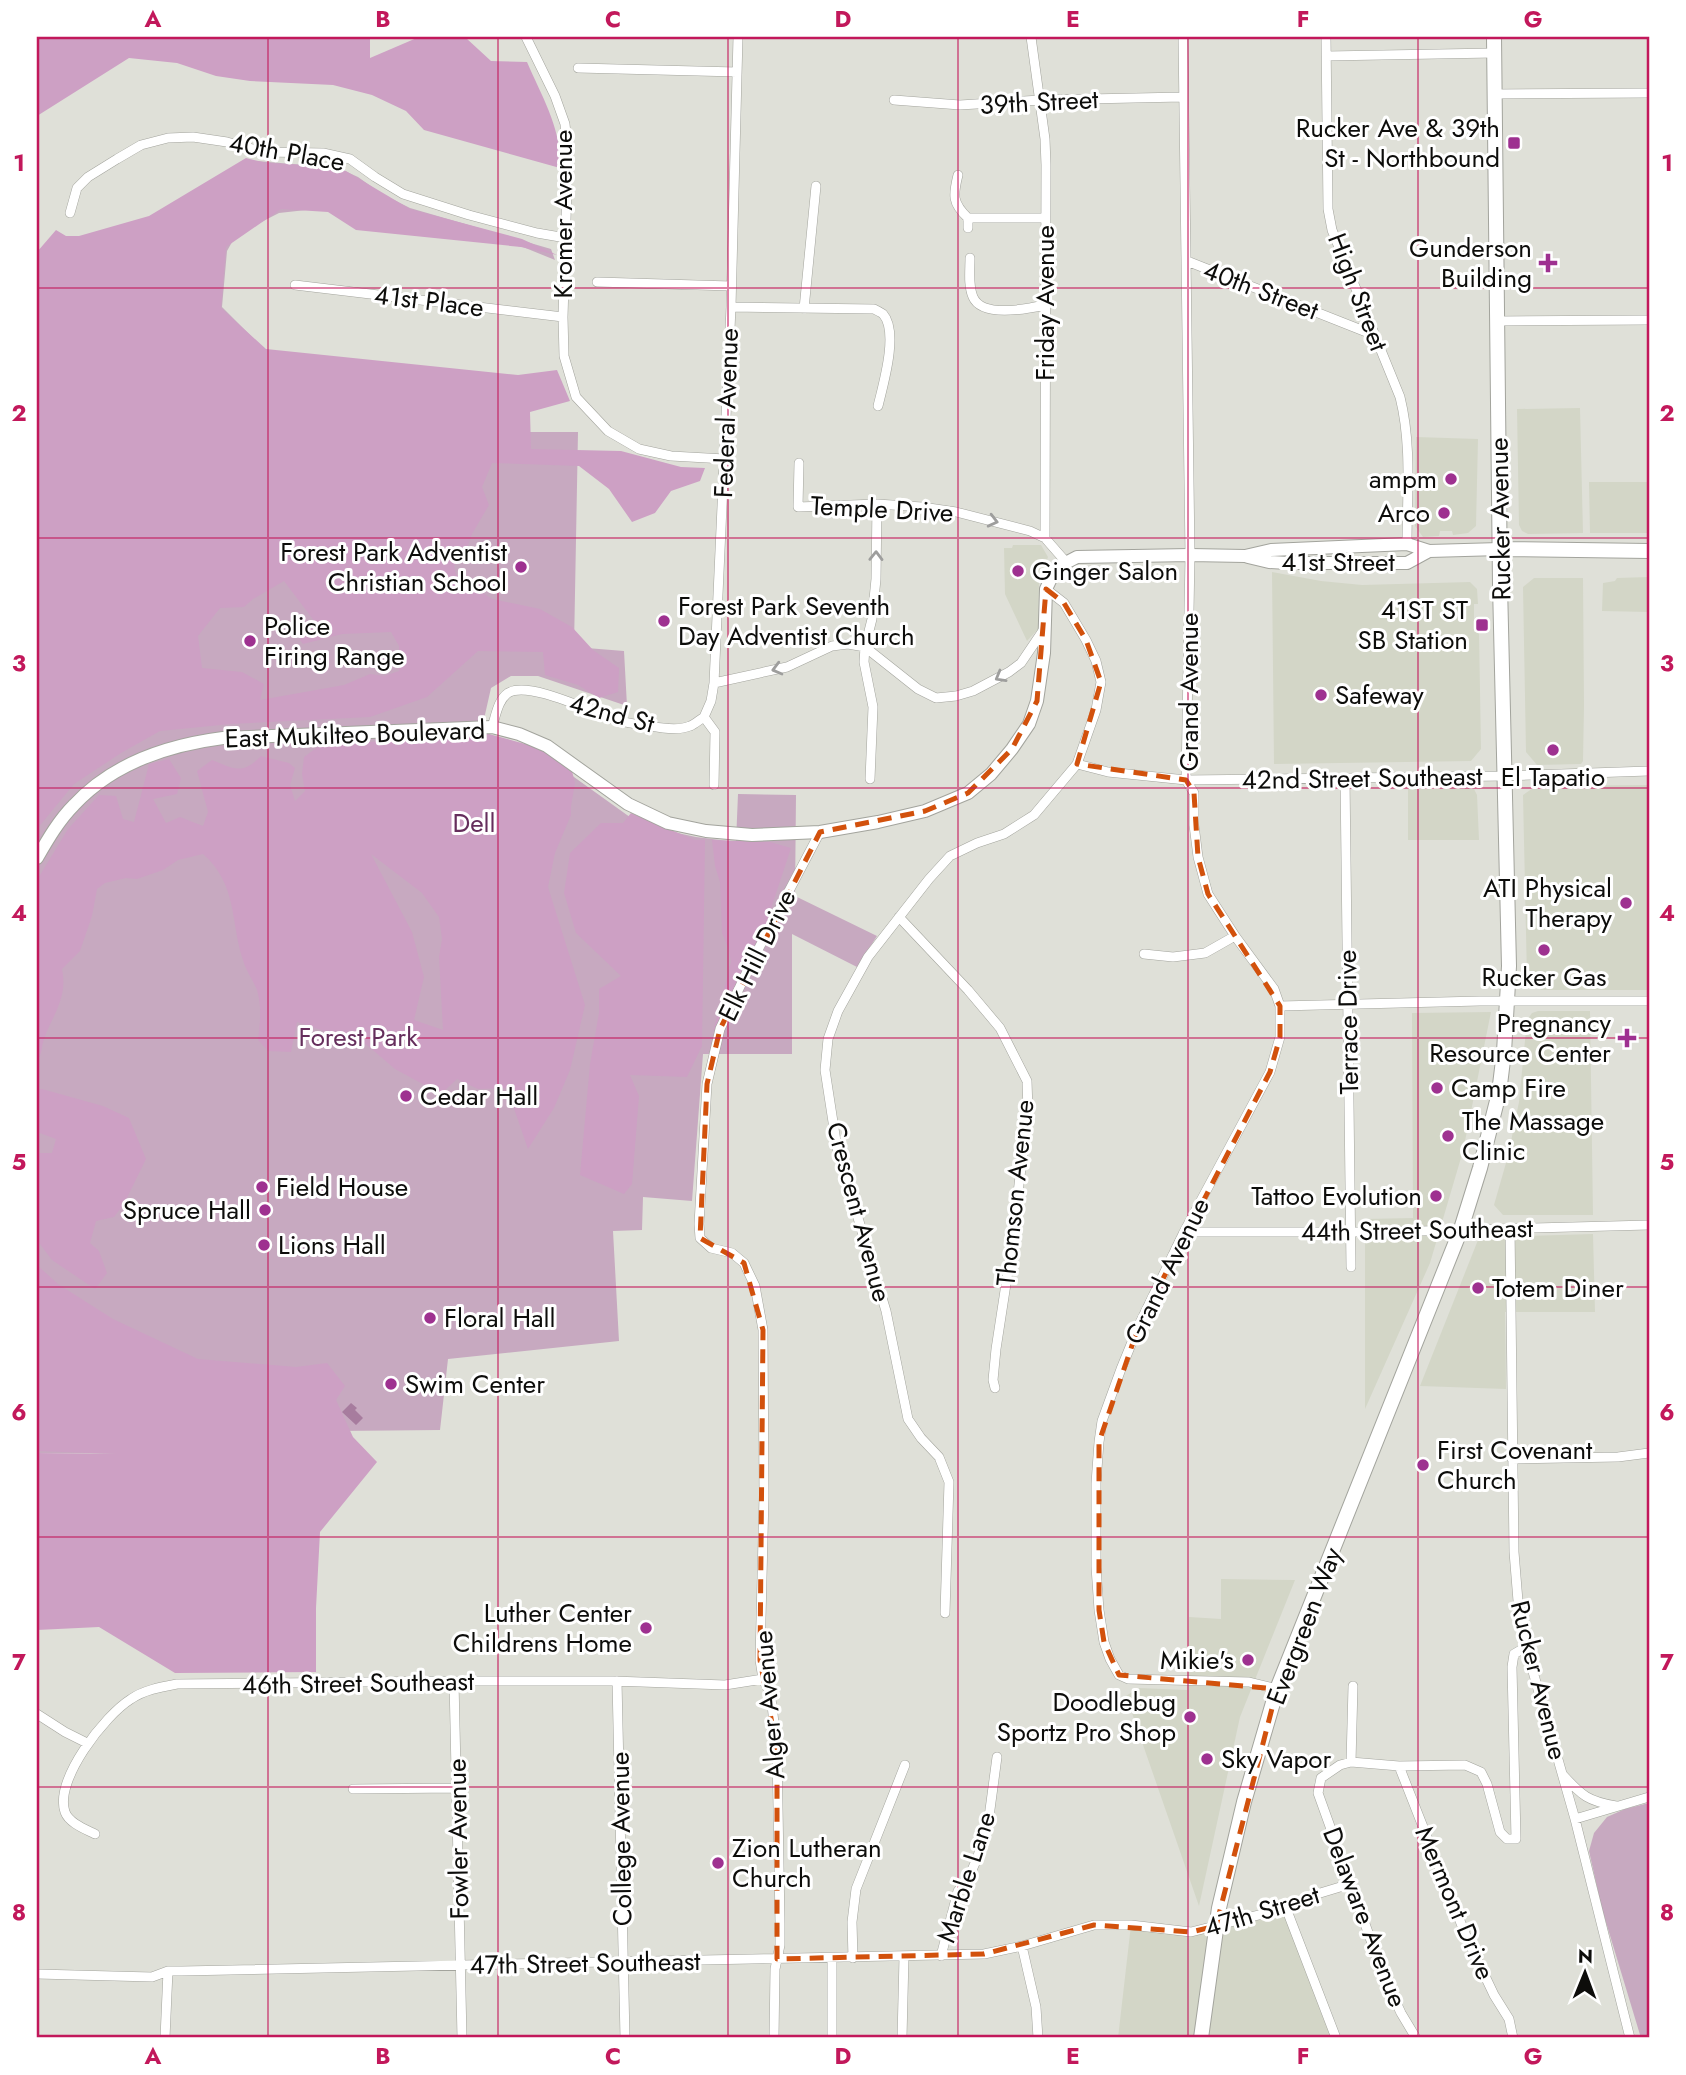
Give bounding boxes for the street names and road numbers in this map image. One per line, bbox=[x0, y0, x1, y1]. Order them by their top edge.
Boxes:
street label: 39th Street bbox=[979, 80, 1100, 124]
street label: 40th Place bbox=[226, 123, 348, 181]
street label: Kromer Avenue bbox=[544, 130, 582, 298]
street label: Friday Avenue bbox=[1026, 225, 1064, 381]
street label: High Street bbox=[1318, 227, 1398, 357]
street label: 40th Street bbox=[1198, 251, 1325, 330]
street label: 41st Place bbox=[372, 275, 486, 327]
street label: Federal Avenue bbox=[704, 327, 748, 499]
street label: Rucker Avenue bbox=[1480, 437, 1520, 601]
street label: Temple Drive bbox=[810, 486, 954, 532]
street label: 41st Street bbox=[1281, 543, 1395, 581]
street label: Grand Avenue bbox=[1170, 613, 1208, 771]
street label: 42nd St bbox=[565, 683, 660, 743]
street label: East Mukilteo Boulevard bbox=[224, 710, 486, 758]
street label: 42nd Street Southeast bbox=[1241, 757, 1483, 799]
street label: Elk Hill Drive bbox=[709, 883, 805, 1027]
street label: Terrace Drive bbox=[1328, 949, 1368, 1095]
street label: Thomson Avenue bbox=[986, 1098, 1044, 1288]
street label: Crescent Avenue bbox=[817, 1118, 901, 1306]
street label: Grand Avenue bbox=[1115, 1191, 1219, 1351]
street label: 44th Street Southeast bbox=[1300, 1209, 1534, 1251]
street label: Evergreen Way bbox=[1257, 1541, 1352, 1710]
street label: Rucker Avenue bbox=[1501, 1596, 1577, 1764]
street label: Alger Avenue bbox=[744, 1629, 794, 1781]
street label: 46th Street Southeast bbox=[242, 1662, 475, 1704]
street label: College Avenue bbox=[600, 1752, 642, 1926]
street label: Fowler Avenue bbox=[438, 1758, 478, 1920]
street label: Marble Lane bbox=[927, 1807, 1005, 1947]
street label: Mermont Drive bbox=[1406, 1820, 1504, 1986]
street label: Delaware Avenue bbox=[1313, 1821, 1417, 2013]
street label: 47th Street bbox=[1200, 1875, 1325, 1946]
street label: 47th Street Southeast bbox=[469, 1942, 702, 1984]

